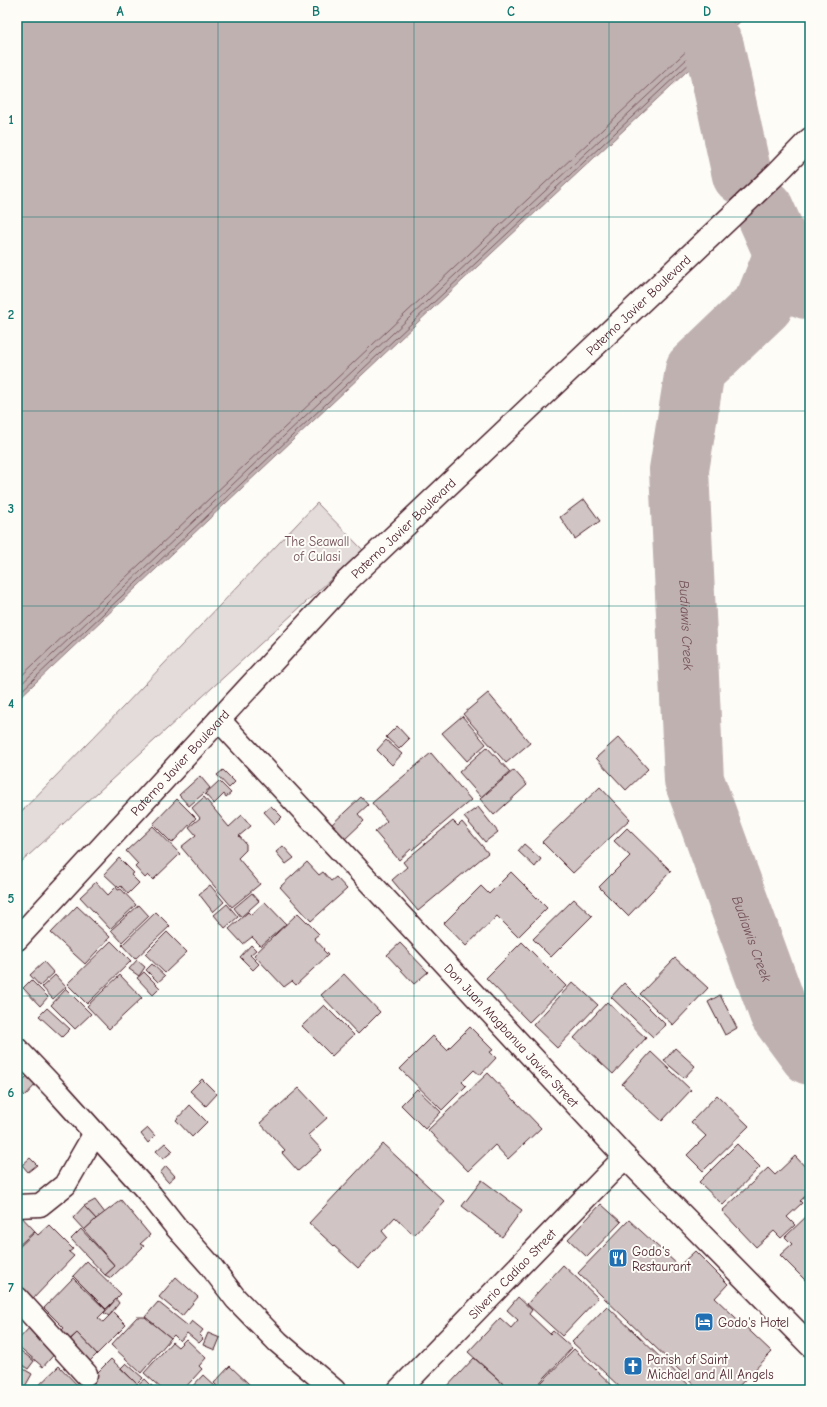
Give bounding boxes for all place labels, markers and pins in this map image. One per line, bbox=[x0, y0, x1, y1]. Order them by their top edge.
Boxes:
place label: Godo's Restaurant bbox=[632, 1244, 692, 1274]
restaurant icon: Godo's Restaurant bbox=[607, 1247, 629, 1269]
hotel icon: Godo's Hotel bbox=[693, 1311, 715, 1333]
place label: Godo's Hotel bbox=[718, 1315, 789, 1330]
place label: Parish of Saint Michael and All Angels bbox=[647, 1352, 774, 1382]
church icon: Parish of Saint Michael and All Angels bbox=[622, 1355, 644, 1377]

